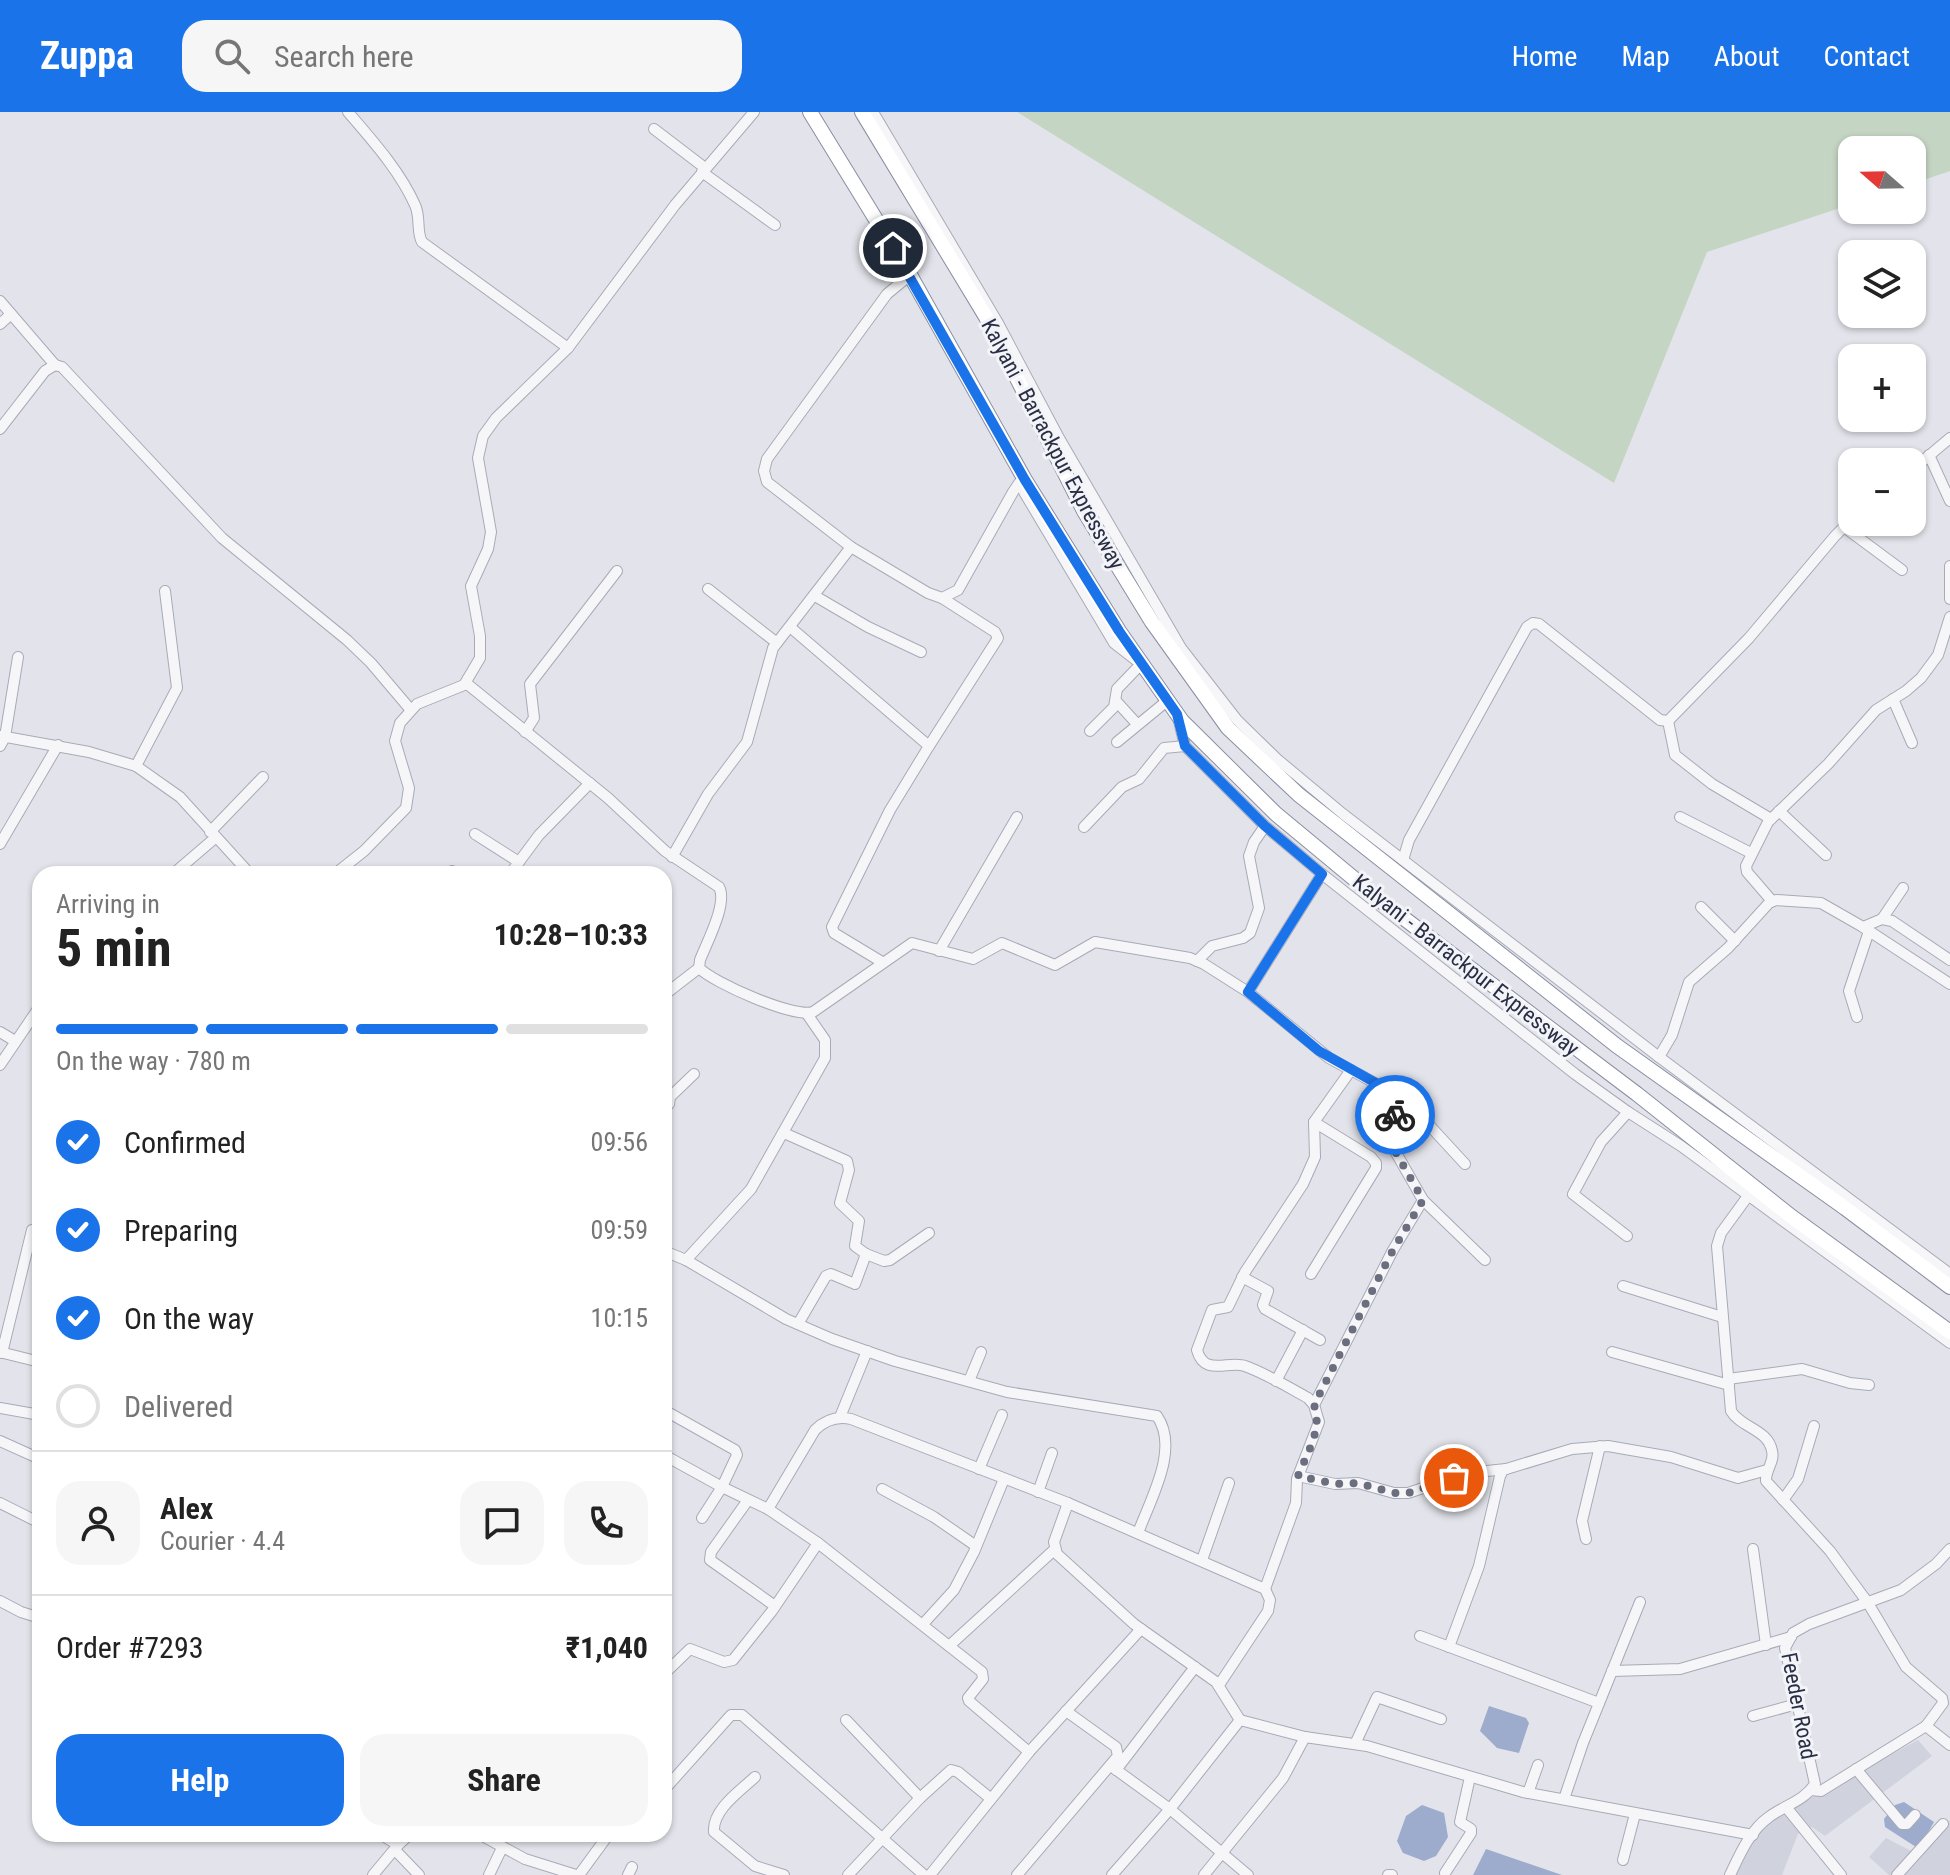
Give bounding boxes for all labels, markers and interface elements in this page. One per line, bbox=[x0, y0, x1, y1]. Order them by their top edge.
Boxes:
search box bbox=[182, 20, 742, 92]
text: Zuppa bbox=[40, 34, 134, 78]
icon: search bbox=[210, 34, 254, 78]
text: Search here bbox=[274, 39, 414, 74]
text: Home bbox=[1512, 40, 1577, 73]
text: Map bbox=[1621, 40, 1670, 73]
text: About bbox=[1714, 40, 1780, 73]
text: Contact bbox=[1824, 40, 1910, 73]
north arrow bbox=[1838, 136, 1926, 224]
map controls bbox=[1838, 136, 1926, 536]
pin bbox=[859, 214, 927, 282]
icon: home bbox=[871, 226, 915, 270]
button: layers bbox=[1838, 240, 1926, 328]
street label: Kalyani - Barrackpur Expressway bbox=[976, 315, 1130, 573]
button: + bbox=[1838, 344, 1926, 432]
button: − bbox=[1838, 448, 1926, 536]
street label: Kalyani - Barrackpur Expressway bbox=[1348, 869, 1584, 1061]
text: Arriving in bbox=[56, 889, 160, 919]
text: 10:28–10:33 bbox=[494, 917, 648, 952]
text: 5 min bbox=[56, 918, 172, 979]
text: On the way · 780 m bbox=[56, 1046, 251, 1076]
courier bbox=[1355, 1075, 1435, 1155]
icon: bike bbox=[1373, 1093, 1417, 1137]
icon: check bbox=[56, 1120, 100, 1164]
text: Confirmed bbox=[124, 1125, 246, 1160]
text: 09:56 bbox=[591, 1127, 648, 1157]
icon: check bbox=[56, 1208, 100, 1252]
text: Preparing bbox=[124, 1213, 238, 1248]
text: 09:59 bbox=[591, 1215, 648, 1245]
icon: check bbox=[56, 1296, 100, 1340]
text: On the way bbox=[124, 1301, 254, 1336]
text: 10:15 bbox=[591, 1303, 648, 1333]
text: Delivered bbox=[124, 1389, 233, 1424]
pin bbox=[1420, 1444, 1488, 1512]
icon: bag bbox=[1432, 1456, 1476, 1500]
button: person bbox=[56, 1481, 140, 1565]
button: chat bbox=[460, 1481, 544, 1565]
button: phone bbox=[564, 1481, 648, 1565]
text: Alex bbox=[160, 1491, 213, 1526]
text: Courier · 4.4 bbox=[160, 1526, 285, 1556]
text: Order #7293 bbox=[56, 1630, 204, 1665]
text: ₹1,040 bbox=[566, 1630, 648, 1665]
street label: Feeder Road bbox=[1776, 1651, 1822, 1761]
button: Help bbox=[56, 1734, 344, 1826]
button: Share bbox=[360, 1734, 648, 1826]

